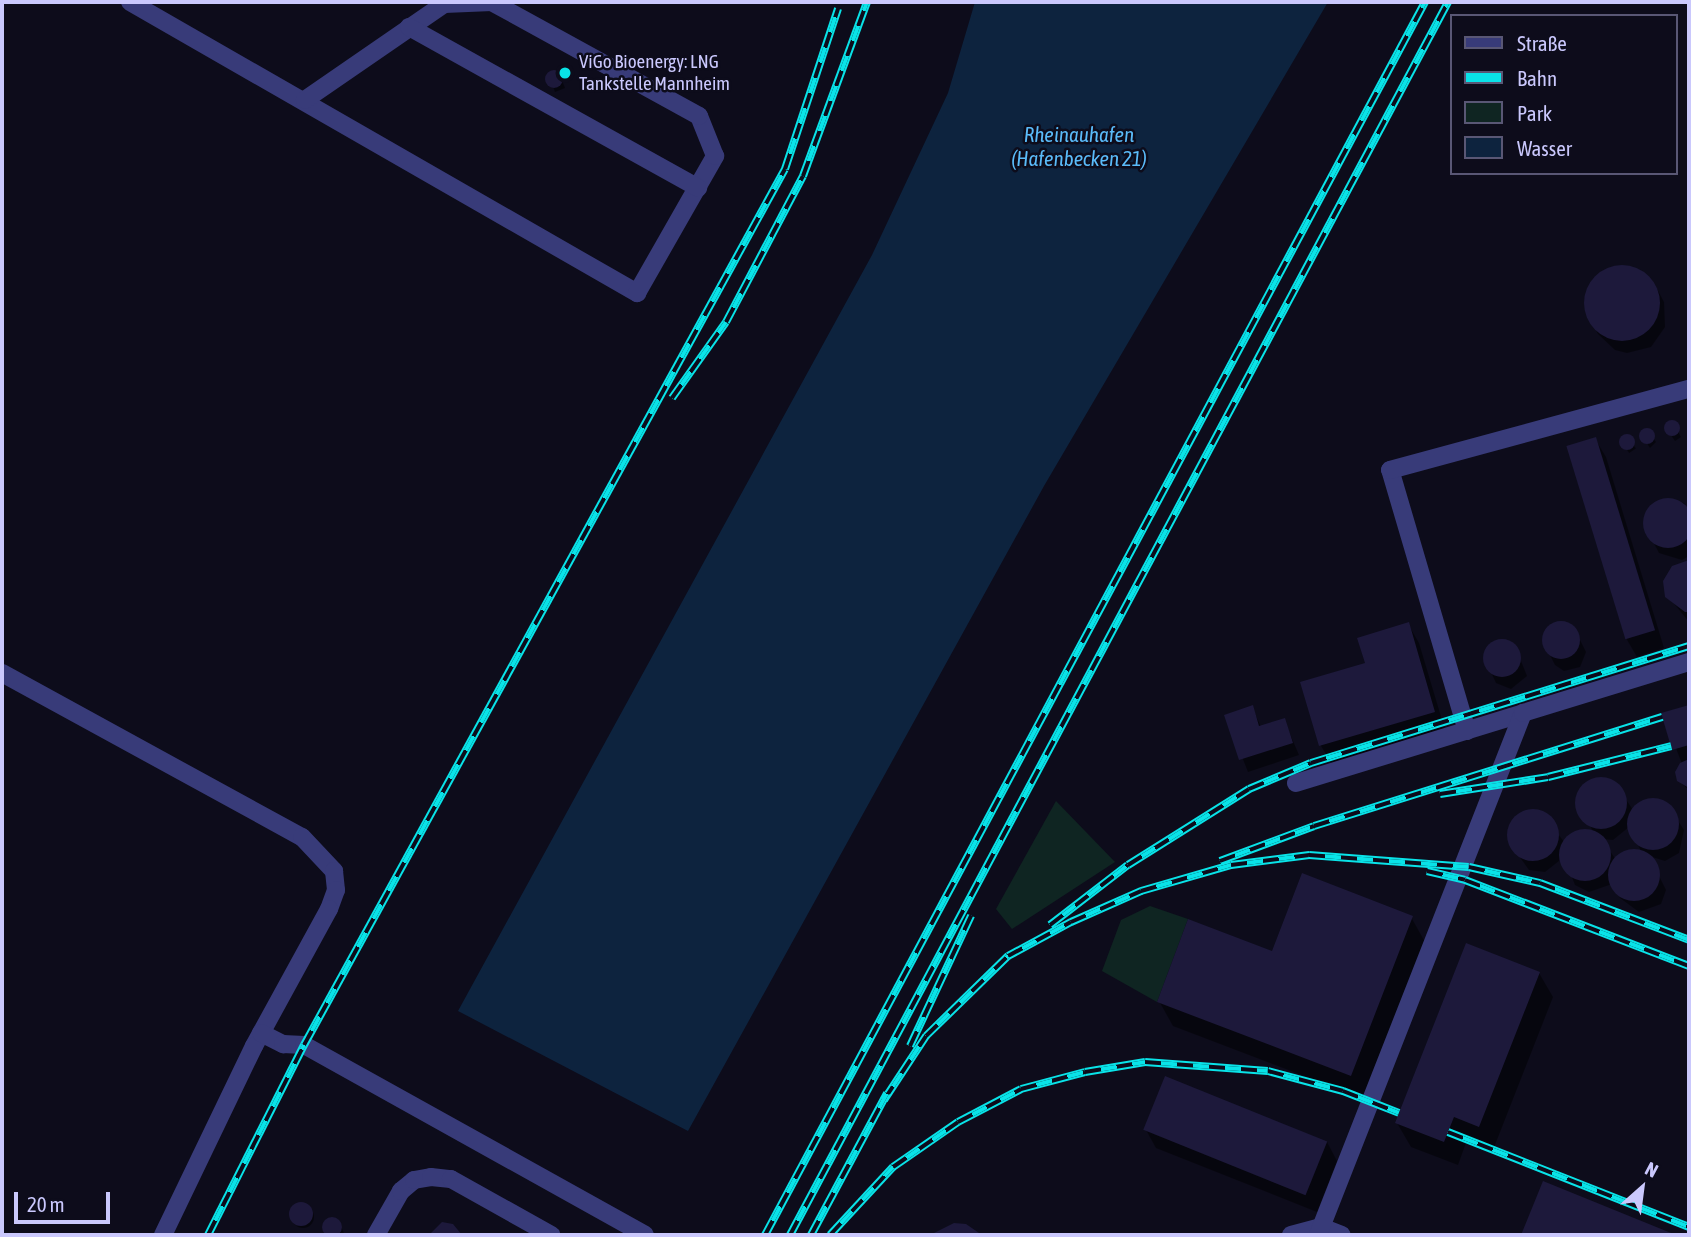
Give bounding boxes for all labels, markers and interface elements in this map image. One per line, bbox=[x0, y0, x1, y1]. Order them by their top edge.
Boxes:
legend bbox=[1450, 14, 1677, 175]
text: Straße bbox=[1517, 31, 1567, 55]
place label: ViGo Bioenergy: LNG Tankstelle Mannheim bbox=[579, 51, 730, 95]
marker: ViGo Bioenergy: LNG Tankstelle Mannheim bbox=[557, 65, 573, 81]
text: Bahn bbox=[1517, 66, 1557, 90]
text: Park bbox=[1517, 101, 1552, 125]
water label: Rheinauhafen (Hafenbecken 21) bbox=[1011, 121, 1147, 171]
text: Wasser bbox=[1517, 136, 1572, 160]
north arrow bbox=[1607, 1153, 1677, 1223]
text: N bbox=[1642, 1157, 1662, 1182]
scale bar bbox=[18, 1178, 114, 1222]
text: 20 m bbox=[27, 1192, 65, 1216]

